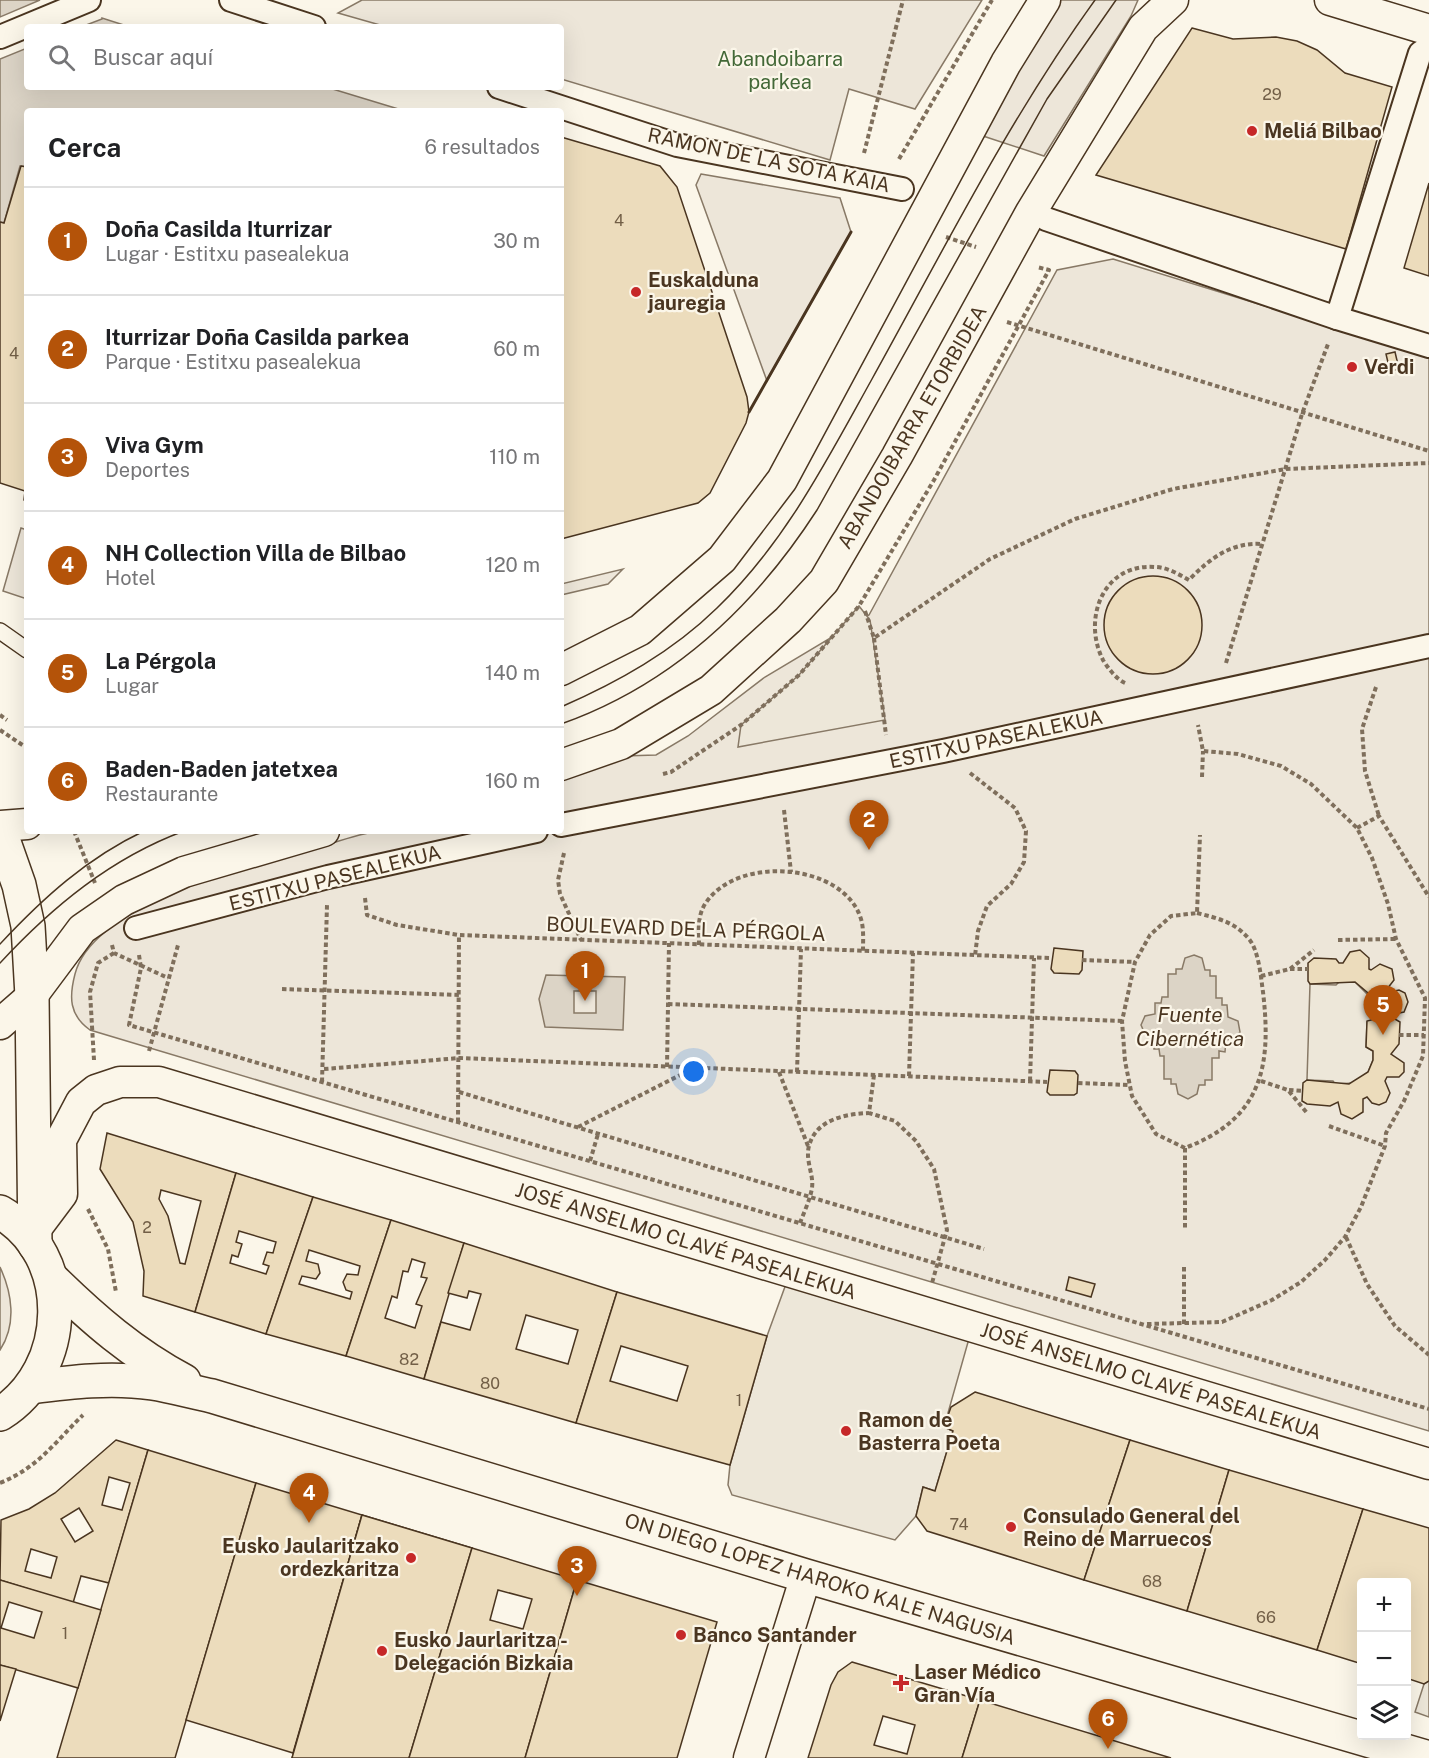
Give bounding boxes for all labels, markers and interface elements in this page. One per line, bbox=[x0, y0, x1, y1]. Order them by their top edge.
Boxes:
search box bbox=[24, 24, 564, 90]
icon: search bbox=[45, 41, 78, 74]
text: Buscar aquí bbox=[93, 44, 213, 70]
park label: Abandoibarra parkea bbox=[717, 47, 843, 94]
house number: 29 bbox=[1262, 85, 1282, 104]
place label: Meliá Bilbao bbox=[1264, 119, 1382, 143]
street label: RAMON DE LA SOTA KAIA bbox=[646, 123, 892, 197]
marker: Meliá Bilbao bbox=[1245, 124, 1259, 138]
text: Cerca bbox=[48, 132, 121, 163]
text: 6 resultados bbox=[425, 135, 540, 159]
house number: 4 bbox=[614, 211, 624, 230]
text: Doña Casilda Iturrizar bbox=[105, 216, 332, 242]
text: 1 bbox=[63, 229, 72, 253]
text: 30 m bbox=[493, 229, 540, 253]
text: Lugar · Estitxu pasealekua bbox=[105, 242, 349, 266]
place label: Euskalduna jauregia bbox=[647, 268, 759, 315]
marker: Euskalduna jauregia bbox=[629, 285, 643, 299]
street label: ABANDOIBARRA ETORBIDEA bbox=[832, 301, 992, 553]
text: Iturrizar Doña Casilda parkea bbox=[105, 324, 409, 350]
text: 2 bbox=[61, 337, 74, 361]
text: 60 m bbox=[493, 337, 540, 361]
house number: 4 bbox=[9, 344, 19, 363]
text: Parque · Estitxu pasealekua bbox=[105, 350, 361, 374]
place label: Verdi bbox=[1364, 355, 1414, 379]
marker: Verdi bbox=[1345, 360, 1359, 374]
text: Viva Gym bbox=[105, 432, 204, 458]
text: 3 bbox=[61, 445, 74, 469]
text: 110 m bbox=[489, 445, 540, 469]
text: Deportes bbox=[105, 458, 190, 482]
text: NH Collection Villa de Bilbao bbox=[105, 540, 406, 566]
text: 4 bbox=[61, 553, 74, 577]
text: 120 m bbox=[486, 553, 540, 577]
text: Hotel bbox=[105, 566, 156, 590]
text: La Pérgola bbox=[105, 648, 216, 674]
text: 5 bbox=[61, 661, 74, 685]
text: 140 m bbox=[485, 661, 540, 685]
text: Lugar bbox=[105, 674, 159, 698]
street label: ESTITXU PASEALEKUA bbox=[887, 705, 1105, 773]
text: Baden-Baden jatetxea bbox=[105, 756, 338, 782]
text: 6 bbox=[61, 769, 74, 793]
text: 160 m bbox=[485, 769, 540, 793]
text: Restaurante bbox=[105, 782, 218, 806]
pin: 2 bbox=[850, 800, 888, 850]
street label: ESTITXU PASEALEKUA bbox=[227, 840, 443, 916]
street label: BOULEVARD DE LA PÉRGOLA bbox=[546, 911, 826, 946]
pin: 1 bbox=[566, 952, 604, 1001]
pin: 5 bbox=[1364, 986, 1402, 1035]
water label: Fuente Cibernética bbox=[1136, 1002, 1244, 1051]
your location bbox=[679, 1057, 708, 1086]
street label: JOSÉ ANSELMO CLAVÉ PASEALEKUA bbox=[513, 1177, 860, 1304]
house number: 2 bbox=[142, 1218, 152, 1237]
street label: JOSÉ ANSELMO CLAVÉ PASEALEKUA bbox=[978, 1317, 1325, 1444]
house number: 82 bbox=[399, 1350, 419, 1369]
house number: 80 bbox=[480, 1374, 500, 1393]
house number: 1 bbox=[736, 1391, 742, 1410]
place label: Ramon de Basterra Poeta bbox=[858, 1408, 1000, 1455]
marker: Ramon de Basterra Poeta bbox=[839, 1424, 853, 1438]
pin: 4 bbox=[290, 1474, 328, 1523]
place label: Consulado General del Reino de Marruecos bbox=[1023, 1504, 1240, 1551]
street label: ON DIEGO LOPEZ HAROKO KALE NAGUSIA bbox=[622, 1508, 1018, 1650]
house number: 74 bbox=[949, 1515, 969, 1534]
marker: Consulado General del Reino de Marruecos bbox=[1004, 1520, 1018, 1534]
place label: Eusko Jaularitzako ordezkaritza bbox=[222, 1534, 399, 1581]
pin: 3 bbox=[558, 1546, 596, 1596]
marker: Eusko Jaularitzako ordezkaritza bbox=[404, 1551, 418, 1565]
house number: 68 bbox=[1142, 1572, 1162, 1591]
map controls bbox=[1357, 1578, 1411, 1740]
button: + bbox=[1357, 1578, 1411, 1632]
house number: 66 bbox=[1256, 1608, 1276, 1627]
place label: Banco Santander bbox=[693, 1623, 857, 1647]
house number: 1 bbox=[62, 1624, 68, 1643]
place label: Eusko Jaurlaritza - Delegación Bizkaia bbox=[394, 1628, 573, 1675]
marker: Banco Santander bbox=[674, 1628, 688, 1642]
button: − bbox=[1357, 1632, 1411, 1686]
marker: Eusko Jaurlaritza - Delegación Bizkaia bbox=[375, 1644, 389, 1658]
place label: Laser Médico Gran Vía bbox=[914, 1660, 1041, 1707]
marker: Laser Médico Gran Vía bbox=[892, 1674, 910, 1692]
button: layers bbox=[1357, 1686, 1411, 1740]
pin: 6 bbox=[1088, 1700, 1128, 1749]

